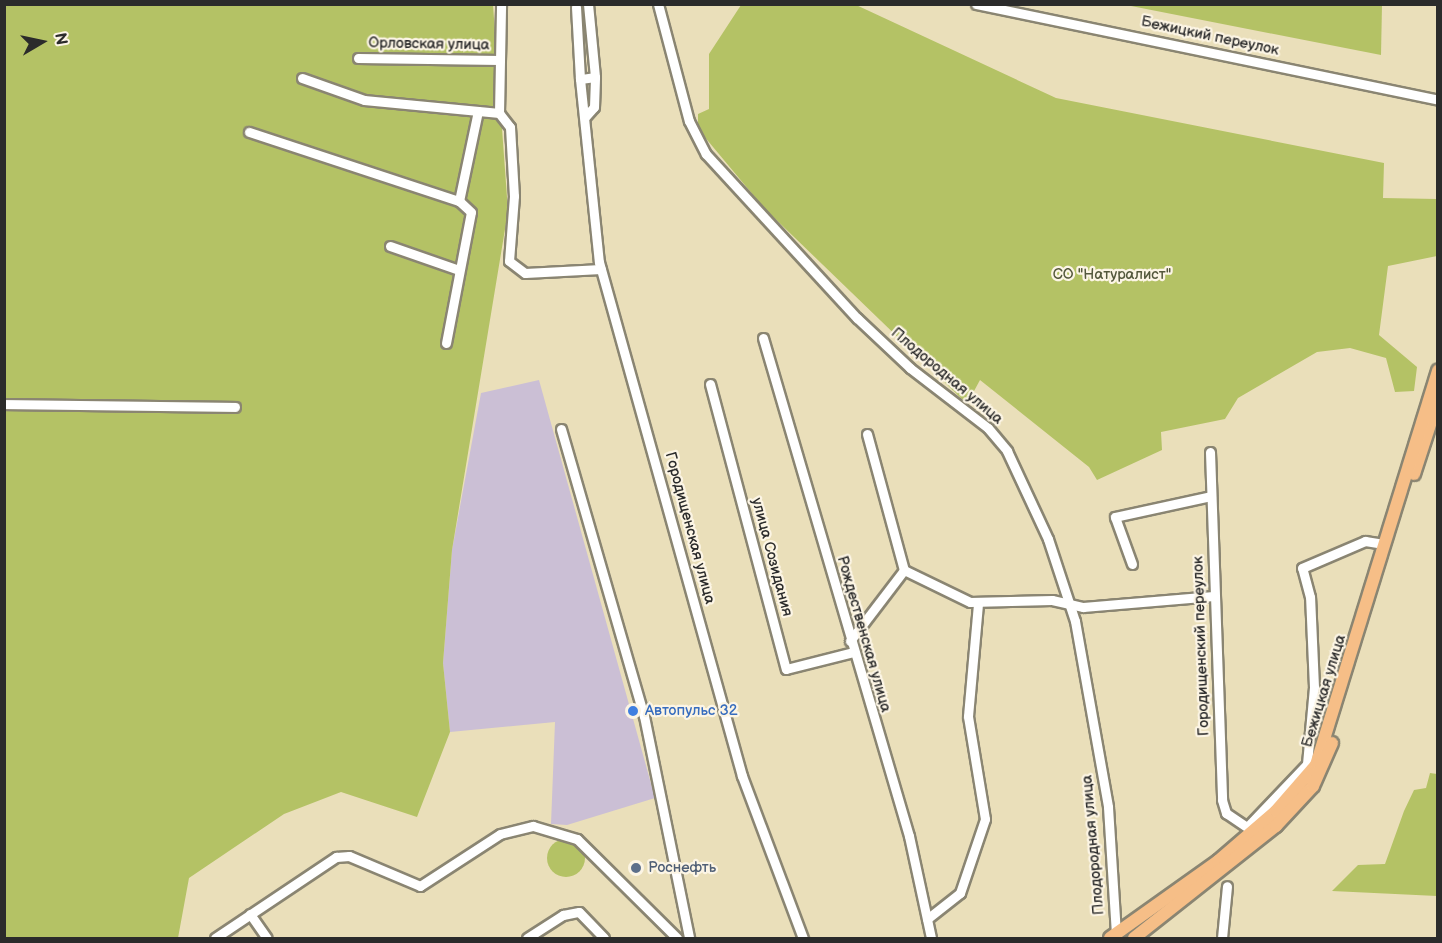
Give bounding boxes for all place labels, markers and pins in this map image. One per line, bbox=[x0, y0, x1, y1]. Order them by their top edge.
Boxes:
place label: Автопульс 32 bbox=[645, 702, 737, 720]
marker: Автопульс 32 bbox=[626, 704, 640, 718]
place label: Роснефть bbox=[648, 859, 716, 877]
marker: Роснефть bbox=[629, 861, 643, 875]

